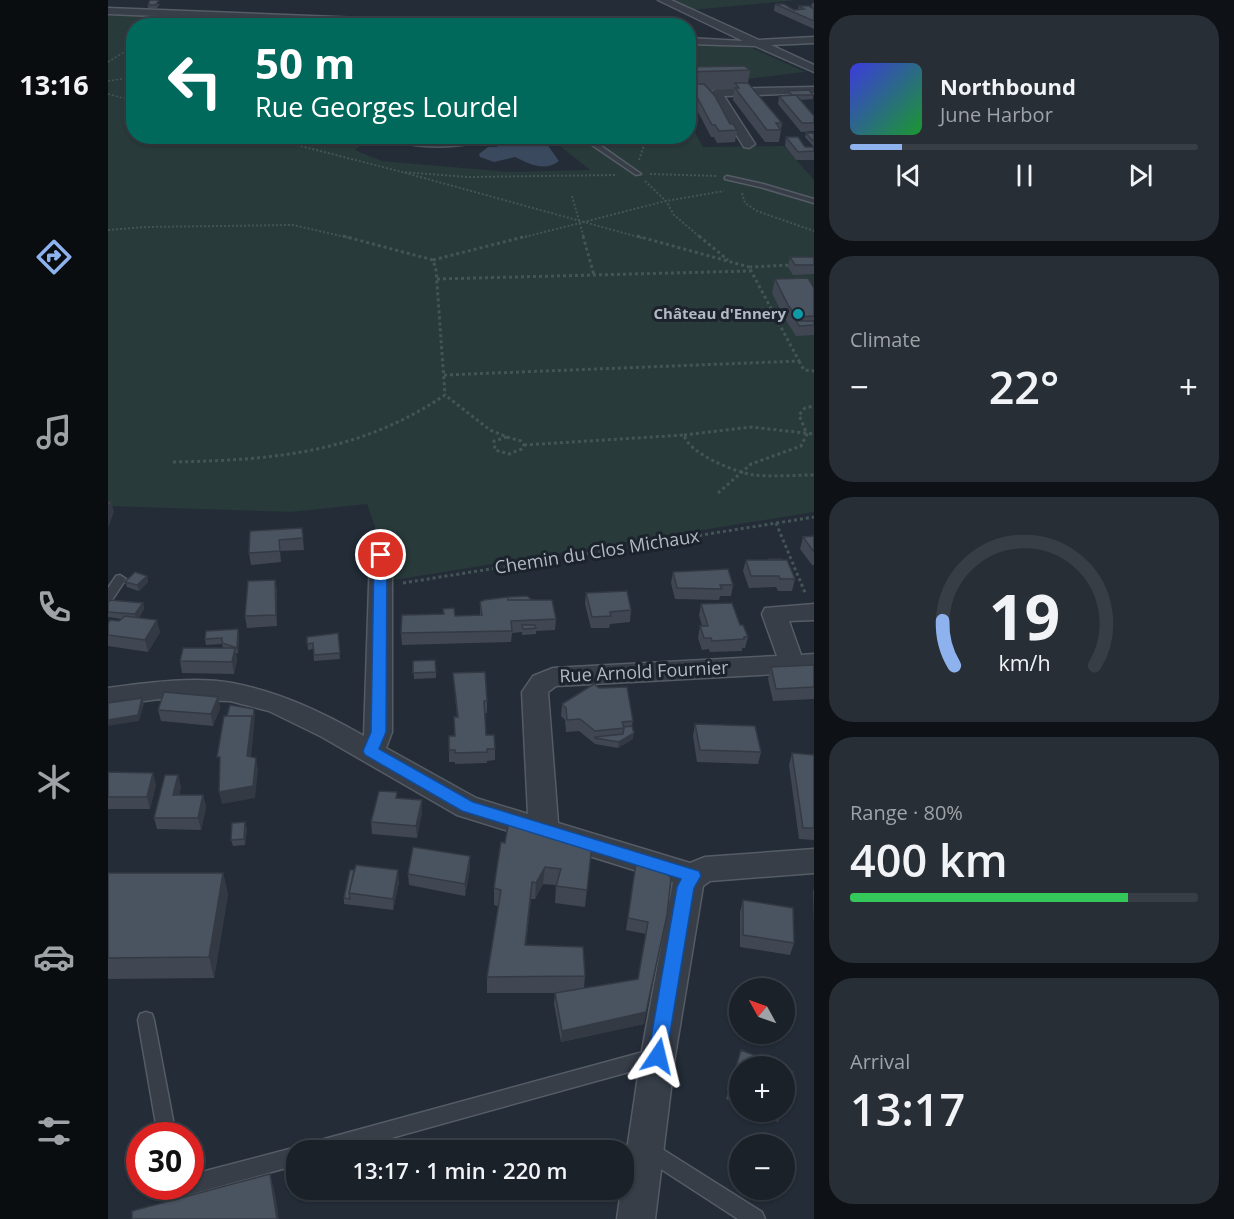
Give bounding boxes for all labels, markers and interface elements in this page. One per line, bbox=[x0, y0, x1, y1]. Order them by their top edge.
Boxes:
text: 50 m bbox=[255, 34, 355, 91]
icon: left bbox=[156, 42, 234, 120]
text: 13:16 bbox=[19, 66, 89, 103]
text: Northbound bbox=[940, 71, 1076, 101]
text: Rue Georges Lourdel bbox=[255, 88, 519, 125]
text: June Harbor bbox=[940, 101, 1053, 128]
icon: previous bbox=[892, 159, 925, 192]
icon: pause bbox=[1008, 159, 1041, 192]
icon: next bbox=[1124, 159, 1157, 192]
icon: directions bbox=[33, 236, 75, 278]
place label: Château d'Ennery bbox=[654, 303, 786, 323]
marker: Château d'Ennery bbox=[791, 307, 805, 321]
text: Climate bbox=[850, 326, 921, 353]
text: 22° bbox=[989, 356, 1059, 417]
text: − bbox=[850, 364, 869, 409]
text: + bbox=[1179, 364, 1198, 409]
icon: music bbox=[33, 411, 75, 453]
street label: Chemin du Clos Michaux bbox=[493, 523, 701, 579]
pin bbox=[355, 529, 406, 580]
icon: arrive bbox=[364, 538, 397, 571]
text: 19 bbox=[988, 574, 1060, 659]
icon: phone bbox=[33, 586, 75, 628]
text: km/h bbox=[998, 649, 1050, 678]
street label: Rue Arnold Fournier bbox=[559, 655, 730, 687]
icon: climate bbox=[33, 761, 75, 803]
text: Range · 80% bbox=[850, 799, 963, 826]
text: 400 km bbox=[850, 829, 1008, 890]
icon: car bbox=[33, 936, 75, 978]
north arrow bbox=[729, 978, 795, 1044]
map controls bbox=[729, 978, 795, 1200]
position arrow bbox=[626, 1024, 690, 1088]
text: Arrival bbox=[850, 1048, 910, 1075]
button: + bbox=[729, 1056, 795, 1122]
text: 13:17 bbox=[850, 1078, 965, 1139]
icon: filters bbox=[33, 1110, 75, 1152]
speed limit sign: 30 bbox=[126, 1122, 204, 1200]
button: − bbox=[729, 1134, 795, 1200]
text: 13:17 · 1 min · 220 m bbox=[352, 1155, 568, 1185]

